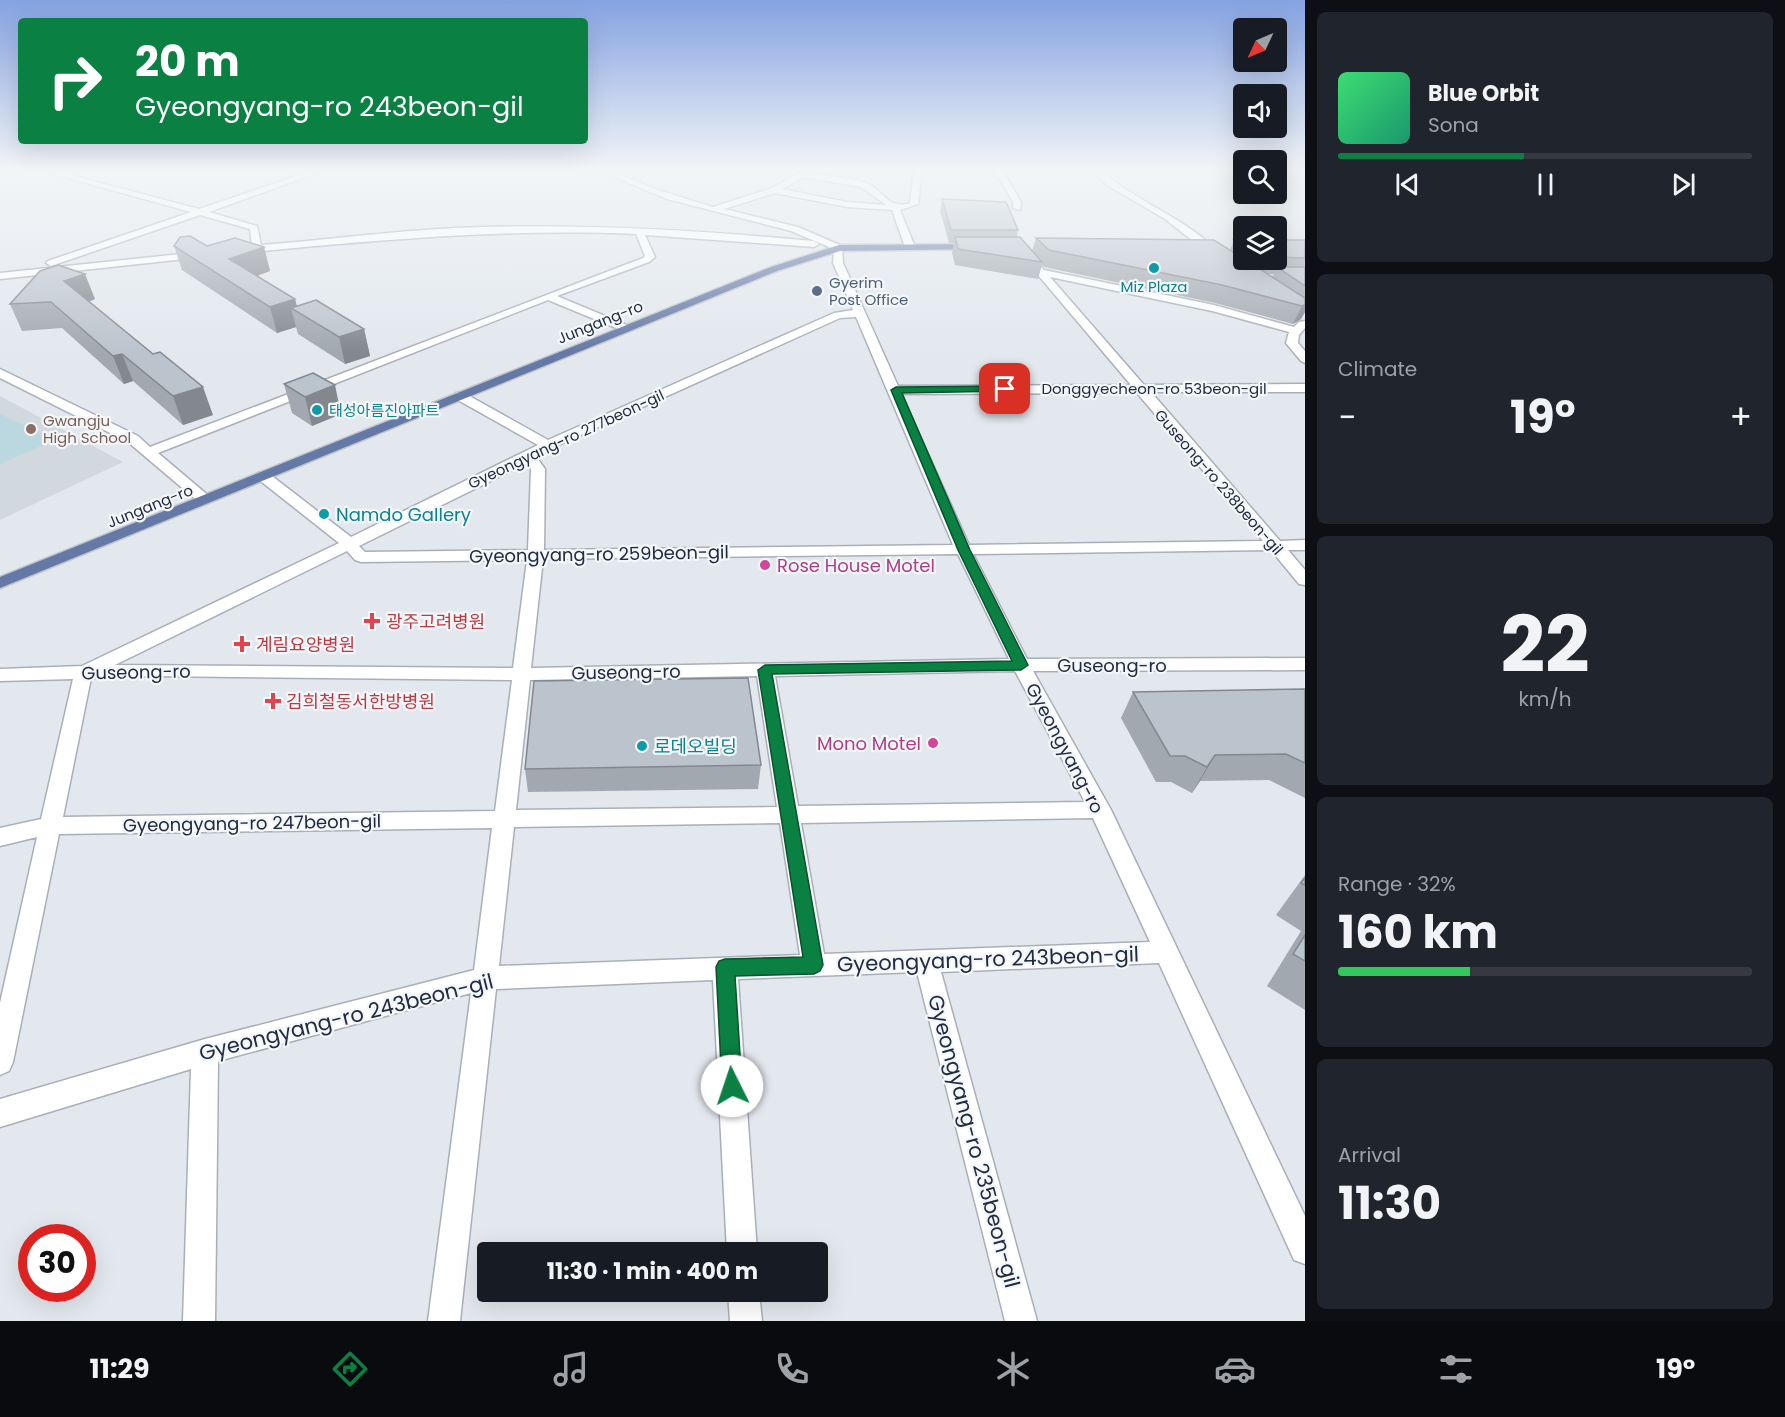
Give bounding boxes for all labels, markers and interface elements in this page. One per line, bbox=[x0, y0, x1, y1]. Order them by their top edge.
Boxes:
north arrow bbox=[1233, 18, 1287, 72]
map controls bbox=[1233, 18, 1287, 270]
text: 20 m bbox=[135, 32, 240, 91]
icon: right bbox=[36, 42, 114, 120]
text: Blue Orbit bbox=[1428, 78, 1539, 109]
button: sound bbox=[1233, 84, 1287, 138]
text: Gyeongyang-ro 243beon-gil bbox=[135, 88, 524, 125]
text: Sona bbox=[1428, 111, 1479, 139]
button: search bbox=[1233, 150, 1287, 204]
icon: previous bbox=[1391, 168, 1424, 201]
icon: pause bbox=[1529, 168, 1562, 201]
icon: next bbox=[1667, 168, 1700, 201]
button: layers bbox=[1233, 216, 1287, 270]
marker: Miz Plaza bbox=[1147, 261, 1161, 275]
place label: Gyerim Post Office bbox=[829, 272, 908, 310]
place label: Miz Plaza bbox=[1121, 276, 1187, 297]
marker: Gyerim Post Office bbox=[810, 284, 824, 298]
street label: Jungang-ro bbox=[554, 295, 646, 349]
text: Climate bbox=[1338, 355, 1417, 383]
pin bbox=[979, 363, 1030, 414]
icon: arrive bbox=[988, 372, 1021, 405]
street label: Donggyecheon-ro 53beon-gil bbox=[1041, 378, 1267, 399]
street label: Gyeongyang-ro 277beon-gil bbox=[465, 384, 667, 494]
text: 19° bbox=[1510, 386, 1576, 449]
text: − bbox=[1338, 394, 1356, 441]
text: + bbox=[1729, 394, 1752, 441]
place label: 태성아름진아파트 bbox=[329, 400, 440, 421]
marker: 태성아름진아파트 bbox=[310, 403, 324, 417]
street label: Guseong-ro 238beon-gil bbox=[1150, 405, 1288, 559]
place label: Gwangju High School bbox=[43, 410, 131, 448]
marker: Gwangju High School bbox=[24, 422, 38, 436]
street label: Jungang-ro bbox=[104, 479, 196, 533]
place label: Namdo Gallery bbox=[336, 502, 471, 527]
marker: Namdo Gallery bbox=[317, 507, 331, 521]
street label: Gyeongyang-ro 259beon-gil bbox=[469, 539, 729, 569]
place label: Rose House Motel bbox=[777, 553, 935, 578]
marker: Rose House Motel bbox=[758, 558, 772, 572]
text: 22 bbox=[1500, 590, 1590, 699]
place label: 광주고려병원 bbox=[386, 609, 485, 634]
marker: 광주고려병원 bbox=[363, 612, 381, 630]
place label: 계림요양병원 bbox=[256, 632, 355, 657]
marker: 계림요양병원 bbox=[233, 635, 251, 653]
street label: Guseong-ro bbox=[1057, 653, 1167, 678]
street label: Guseong-ro bbox=[81, 659, 191, 685]
street label: Guseong-ro bbox=[571, 659, 681, 685]
street label: Gyeongyang-ro bbox=[1020, 678, 1110, 818]
text: km/h bbox=[1518, 685, 1572, 713]
place label: 김희철동서한방병원 bbox=[286, 689, 435, 714]
marker: 김희철동서한방병원 bbox=[264, 692, 282, 710]
place label: Mono Motel bbox=[817, 731, 921, 756]
place label: 로데오빌딩 bbox=[654, 734, 737, 759]
marker: Mono Motel bbox=[926, 736, 940, 750]
marker: 로데오빌딩 bbox=[635, 739, 649, 753]
street label: Gyeongyang-ro 247beon-gil bbox=[123, 808, 381, 838]
text: Range · 32% bbox=[1338, 870, 1456, 898]
text: 160 km bbox=[1338, 901, 1498, 964]
street label: Gyeongyang-ro 243beon-gil bbox=[836, 939, 1140, 979]
street label: Gyeongyang-ro 243beon-gil bbox=[196, 966, 496, 1068]
street label: Gyeongyang-ro 235beon-gil bbox=[921, 991, 1027, 1291]
position arrow bbox=[700, 1054, 764, 1118]
text: Arrival bbox=[1338, 1141, 1401, 1169]
text: 11:30 bbox=[1338, 1172, 1441, 1235]
speed limit sign: 30 bbox=[18, 1224, 96, 1302]
text: 11:30 · 1 min · 400 m bbox=[547, 1256, 758, 1287]
icon: directions bbox=[329, 1348, 371, 1390]
icon: music bbox=[550, 1348, 592, 1390]
icon: phone bbox=[771, 1348, 813, 1390]
icon: climate bbox=[992, 1348, 1034, 1390]
icon: car bbox=[1214, 1348, 1256, 1390]
icon: filters bbox=[1435, 1348, 1477, 1390]
text: 11:29 bbox=[90, 1350, 150, 1387]
text: 19° bbox=[1656, 1350, 1695, 1387]

